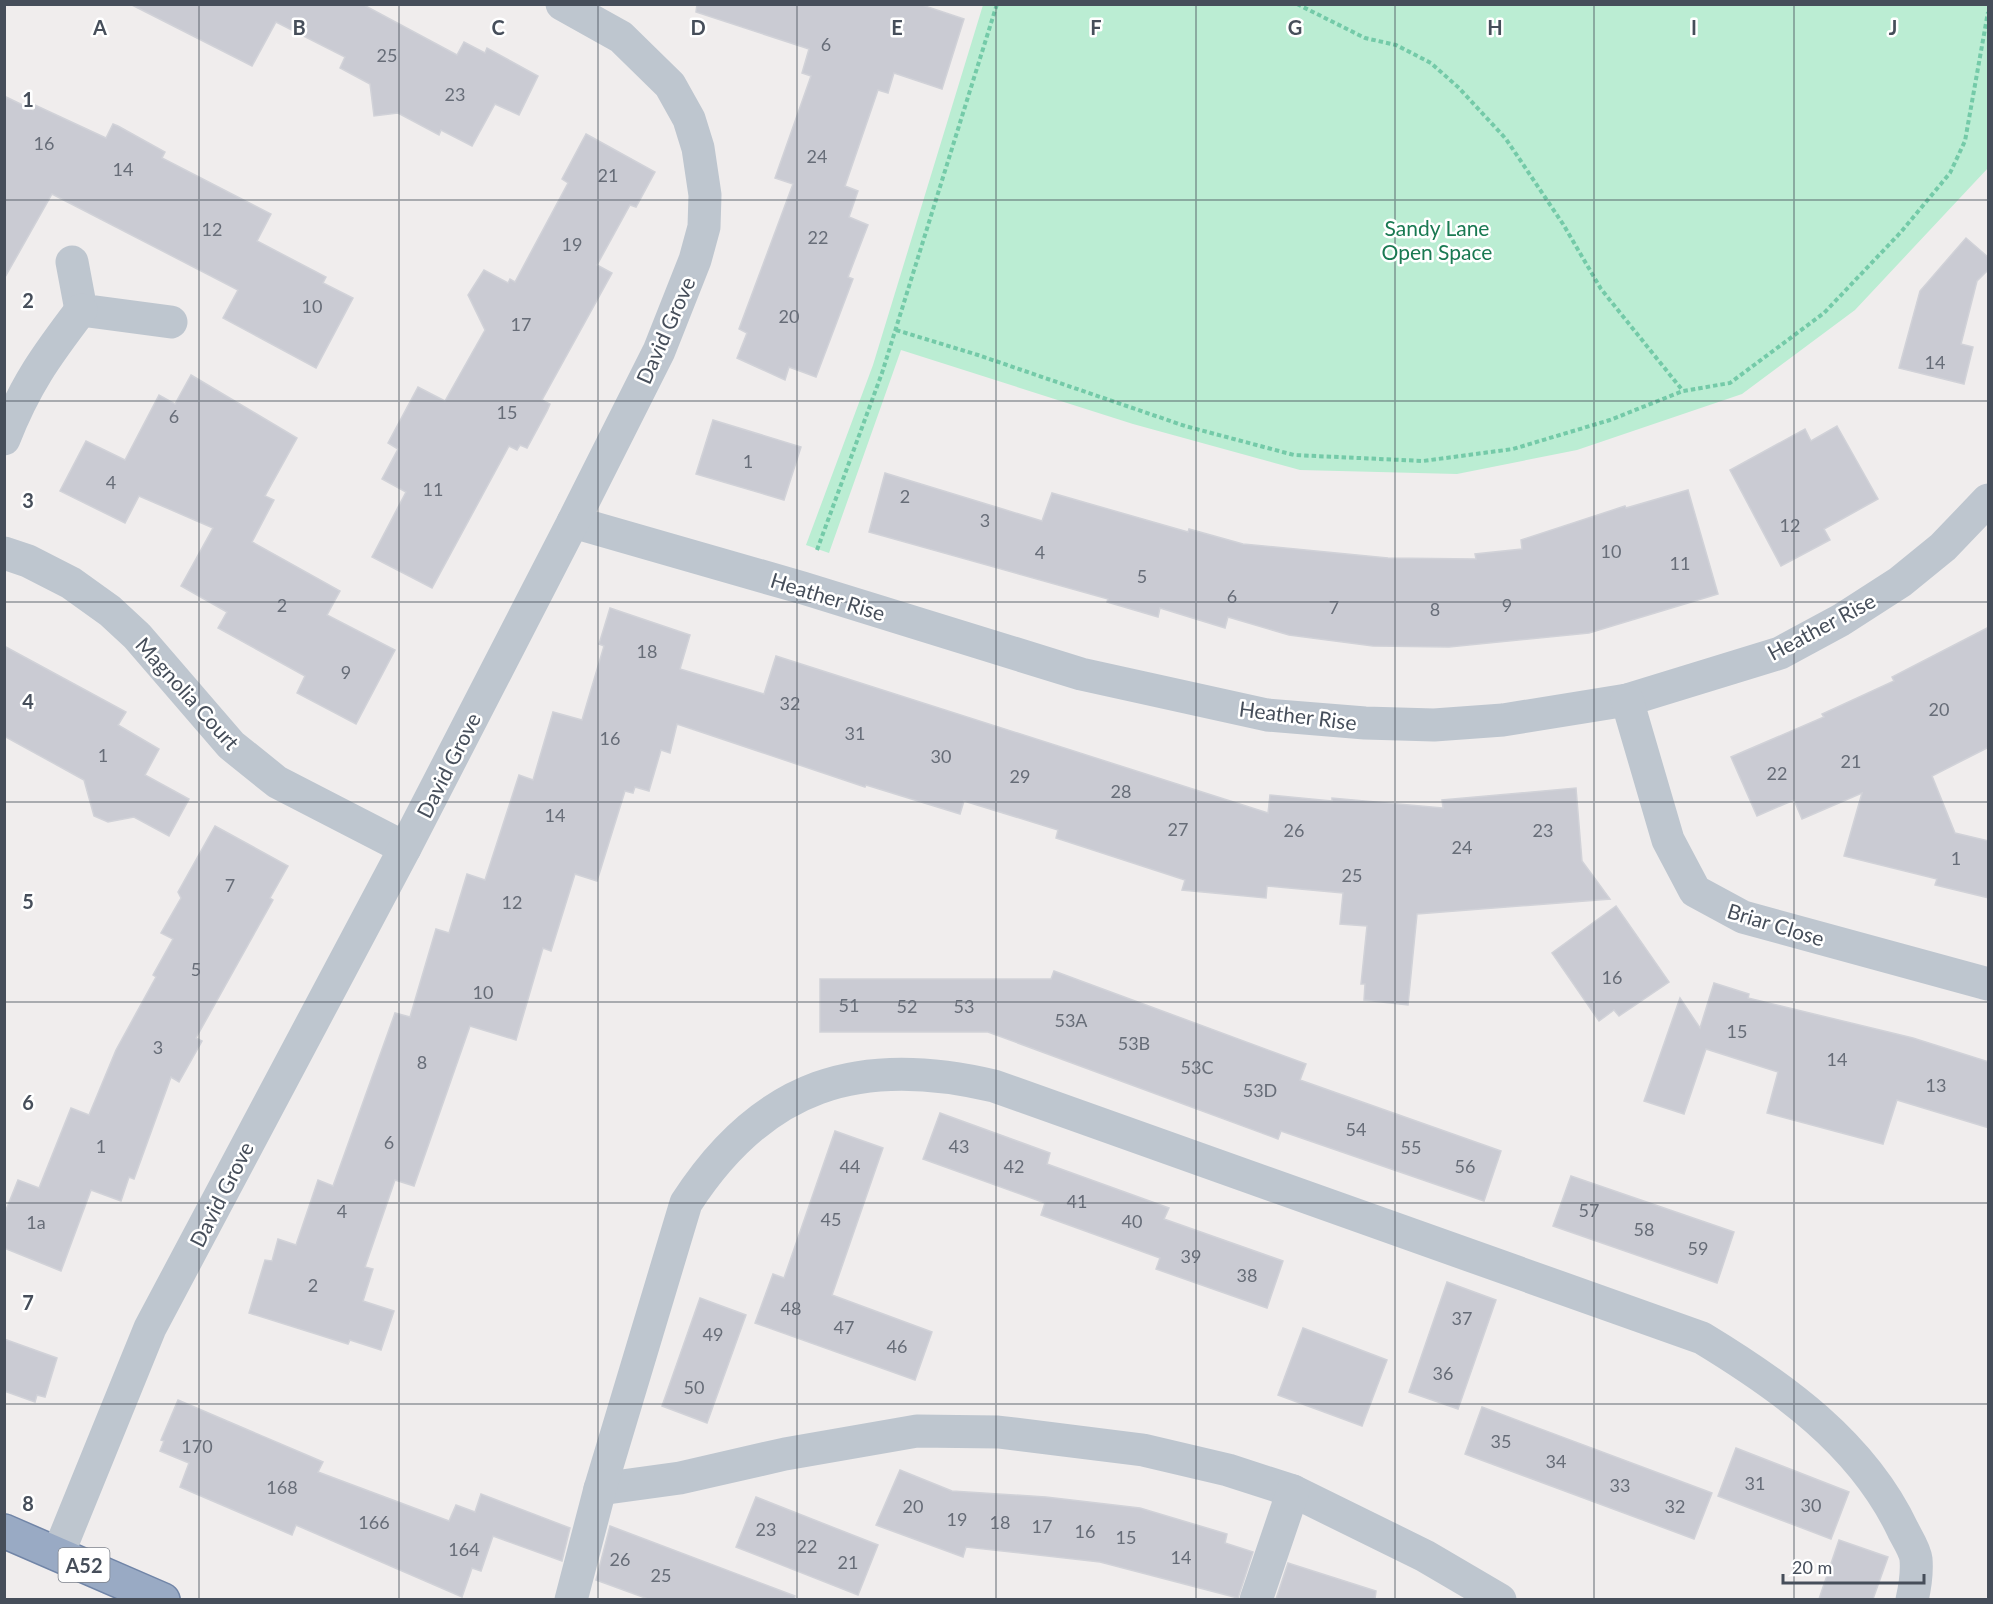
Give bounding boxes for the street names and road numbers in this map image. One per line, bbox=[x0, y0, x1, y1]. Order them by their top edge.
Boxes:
street label: David Grove bbox=[630, 273, 700, 387]
street label: Heather Rise bbox=[768, 567, 888, 625]
street label: Heather Rise bbox=[1763, 587, 1879, 665]
street label: Magnolia Court bbox=[131, 632, 245, 755]
street label: Heather Rise bbox=[1238, 695, 1358, 735]
street label: David Grove bbox=[411, 708, 485, 822]
street label: Briar Close bbox=[1724, 897, 1828, 951]
street label: David Grove bbox=[184, 1137, 258, 1251]
road number: A52 bbox=[58, 1548, 110, 1582]

